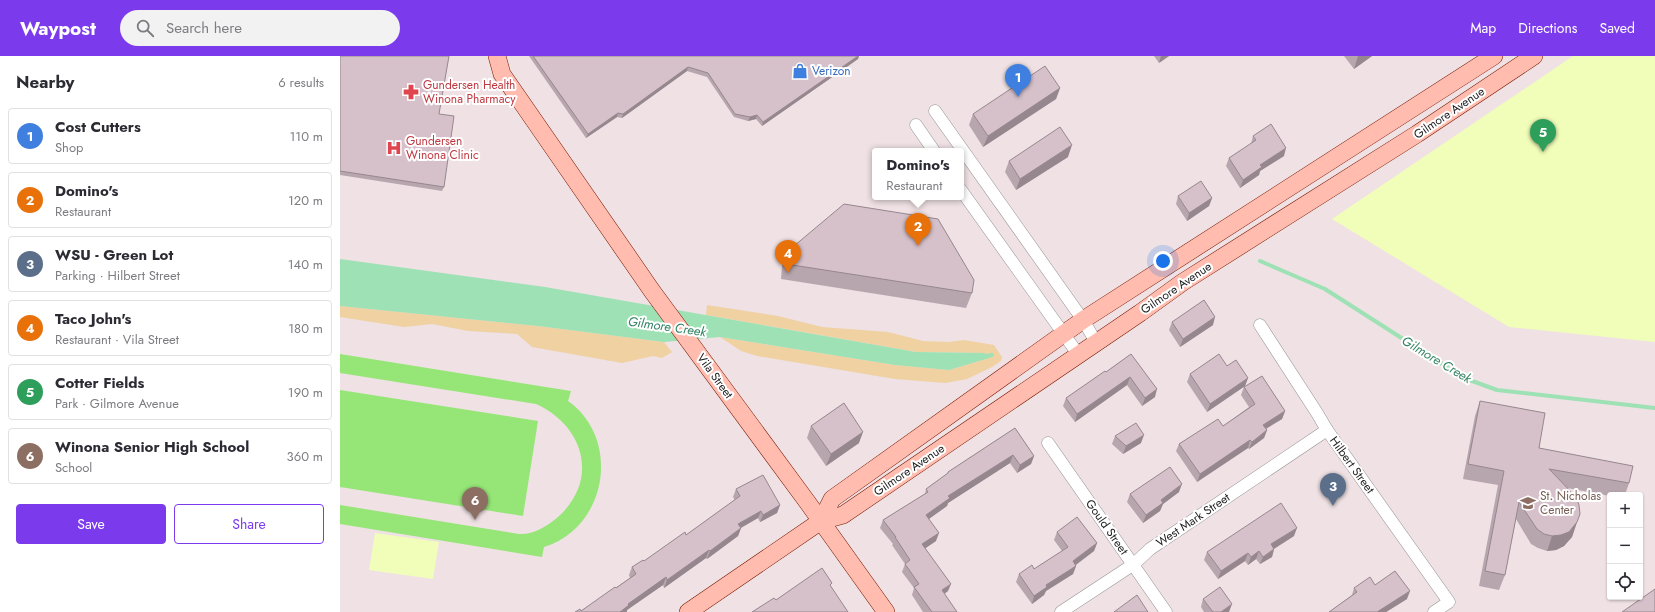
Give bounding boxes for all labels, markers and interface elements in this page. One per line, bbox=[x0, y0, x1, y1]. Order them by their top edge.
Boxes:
search box bbox=[120, 10, 400, 46]
text: Waypost bbox=[20, 15, 96, 42]
icon: search bbox=[134, 17, 156, 39]
text: Search here bbox=[166, 17, 242, 39]
text: Map bbox=[1470, 18, 1496, 38]
text: Directions bbox=[1518, 18, 1578, 38]
text: Saved bbox=[1600, 18, 1635, 38]
shop icon: Verizon bbox=[791, 62, 809, 80]
place label: Verizon bbox=[812, 62, 851, 80]
pin: 1 bbox=[1005, 64, 1031, 97]
text: Nearby bbox=[16, 70, 74, 94]
text: 6 results bbox=[278, 73, 324, 92]
place label: Gundersen Health Winona Pharmacy bbox=[423, 76, 516, 108]
pharmacy icon: Gundersen Health Winona Pharmacy bbox=[402, 83, 420, 101]
street label: Gilmore Avenue bbox=[1410, 83, 1488, 143]
text: Cost Cutters bbox=[55, 116, 141, 138]
pin: 5 bbox=[1530, 119, 1556, 152]
text: 1 bbox=[27, 127, 33, 146]
text: 110 m bbox=[289, 127, 323, 146]
place label: Gundersen Winona Clinic bbox=[406, 132, 479, 164]
text: Shop bbox=[55, 138, 83, 157]
hospital icon: Gundersen Winona Clinic bbox=[385, 139, 403, 157]
popup bbox=[872, 148, 964, 200]
text: Domino's bbox=[886, 154, 950, 176]
text: Restaurant bbox=[886, 176, 942, 195]
text: Domino's bbox=[55, 180, 118, 202]
text: 2 bbox=[26, 191, 34, 210]
text: 120 m bbox=[288, 191, 323, 210]
text: Restaurant bbox=[55, 202, 111, 221]
pin: 2 bbox=[905, 213, 931, 246]
pin: 4 bbox=[775, 240, 801, 273]
text: WSU - Green Lot bbox=[55, 244, 173, 266]
your location bbox=[1153, 251, 1173, 271]
text: 3 bbox=[26, 255, 34, 274]
text: 140 m bbox=[288, 255, 323, 274]
street label: Gilmore Avenue bbox=[1137, 258, 1215, 318]
text: Parking · Hilbert Street bbox=[55, 266, 180, 285]
text: Taco John's bbox=[55, 308, 131, 330]
water label: Gilmore Creek bbox=[627, 312, 708, 341]
text: 4 bbox=[25, 319, 35, 338]
text: 180 m bbox=[288, 319, 323, 338]
text: Restaurant · Vila Street bbox=[55, 330, 179, 349]
water label: Gilmore Creek bbox=[1398, 331, 1476, 388]
street label: Vila Street bbox=[692, 350, 738, 402]
text: Cotter Fields bbox=[55, 372, 144, 394]
text: 5 bbox=[26, 383, 34, 402]
text: 190 m bbox=[288, 383, 323, 402]
text: Park · Gilmore Avenue bbox=[55, 394, 179, 413]
street label: Hilbert Street bbox=[1325, 433, 1379, 497]
text: Winona Senior High School bbox=[55, 436, 249, 458]
street label: Gilmore Avenue bbox=[870, 440, 948, 500]
text: 6 bbox=[26, 447, 34, 466]
text: 360 m bbox=[287, 447, 323, 466]
text: School bbox=[55, 458, 92, 477]
pin: 3 bbox=[1320, 473, 1346, 506]
pin: 6 bbox=[462, 487, 488, 520]
place label: St. Nicholas Center bbox=[1540, 487, 1601, 519]
street label: West Mark Street bbox=[1153, 489, 1234, 551]
map controls bbox=[1607, 492, 1643, 600]
button: + bbox=[1607, 492, 1643, 528]
school or university icon: St. Nicholas Center bbox=[1519, 494, 1537, 512]
street label: Gould Street bbox=[1081, 496, 1133, 558]
button: Save bbox=[16, 504, 166, 544]
button: Share bbox=[174, 504, 324, 544]
button: − bbox=[1607, 528, 1643, 564]
button: locate bbox=[1607, 564, 1643, 600]

